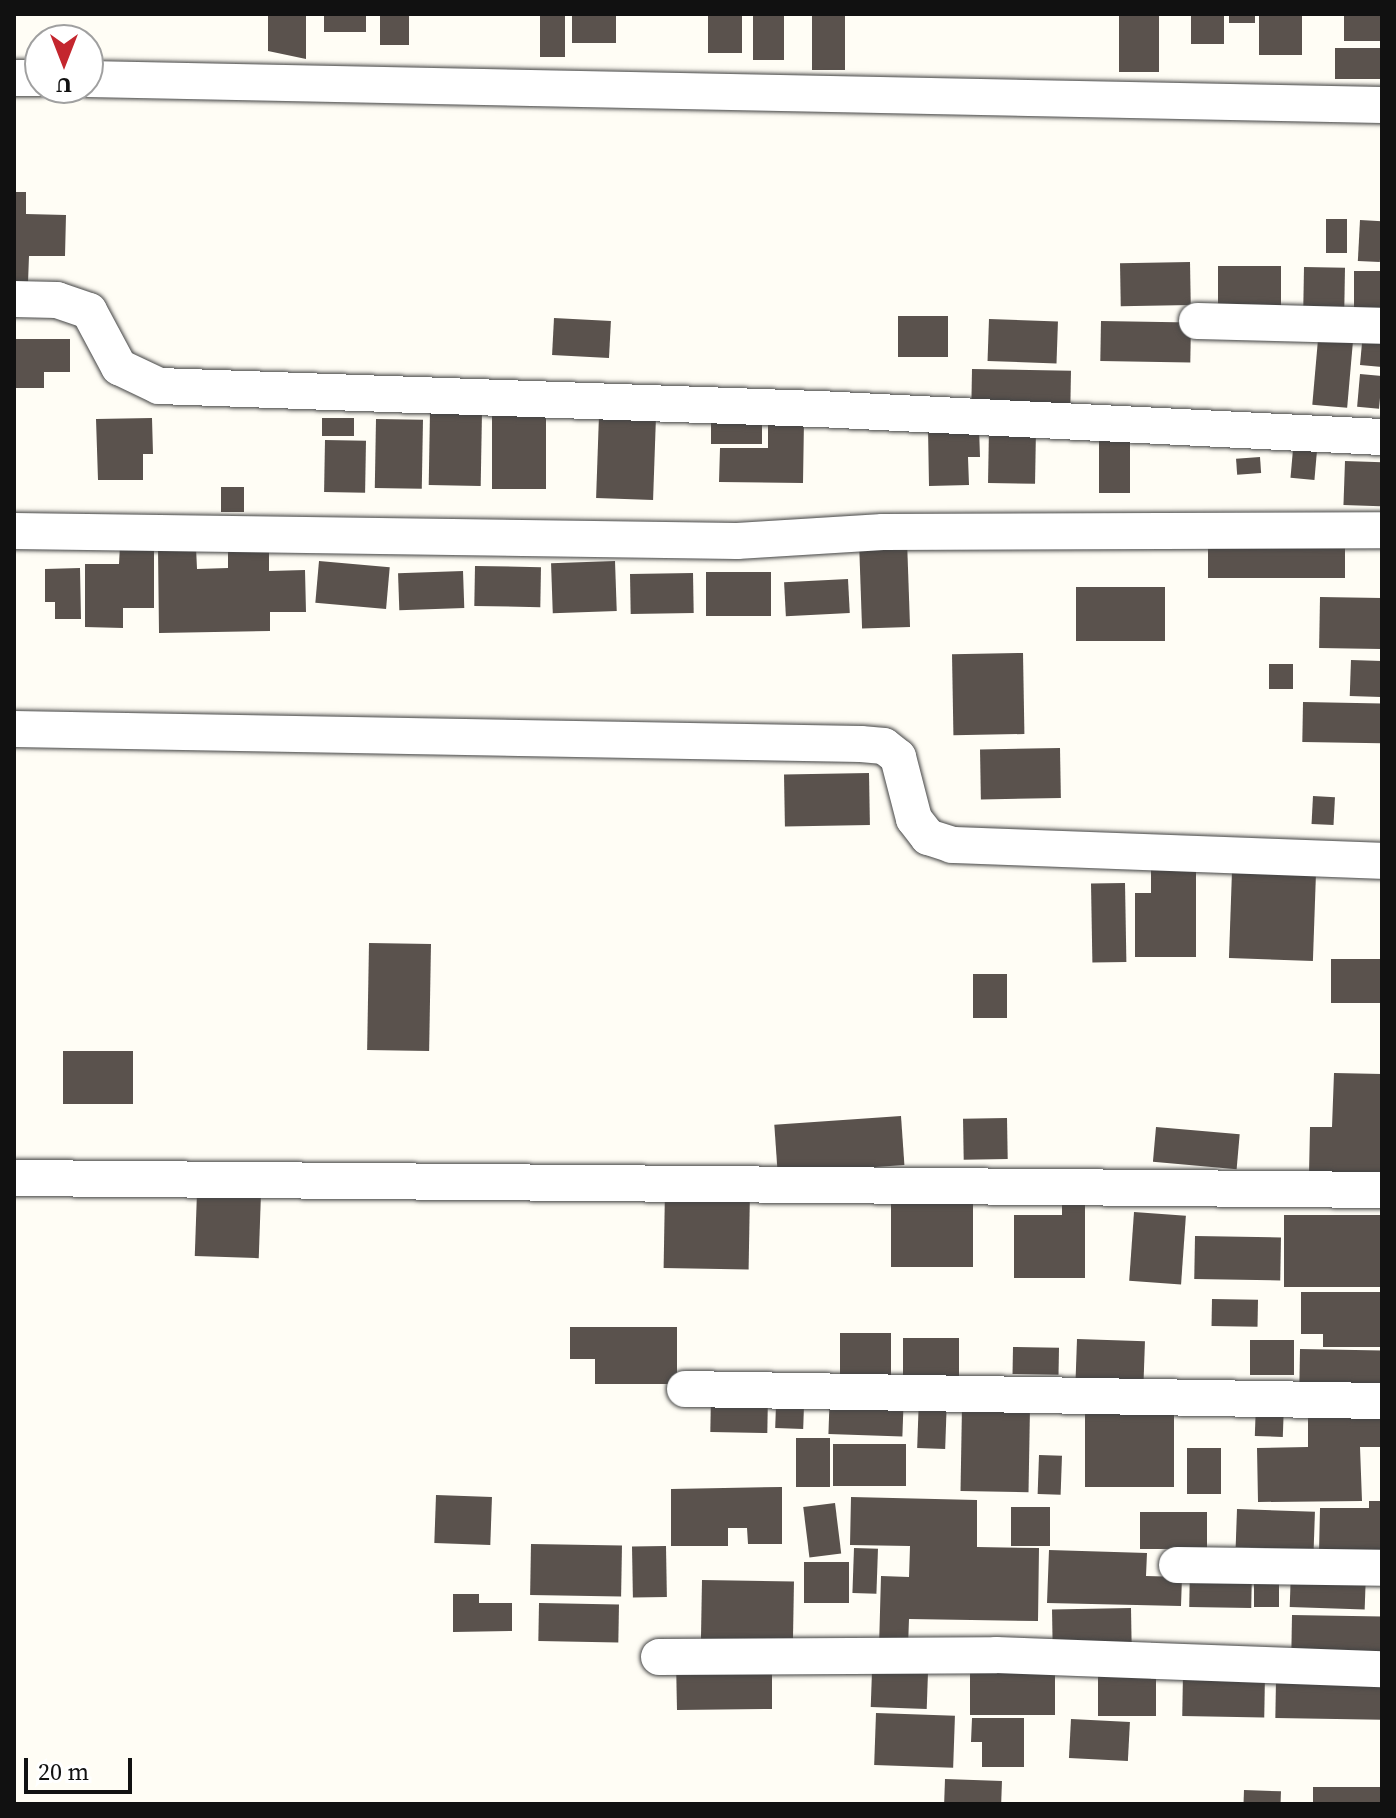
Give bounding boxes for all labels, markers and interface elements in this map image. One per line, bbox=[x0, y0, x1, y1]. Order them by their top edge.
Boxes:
north arrow bbox=[24, 24, 104, 104]
text: U bbox=[56, 71, 72, 101]
scale bar bbox=[28, 1742, 136, 1792]
text: 20 m bbox=[38, 1755, 89, 1788]

